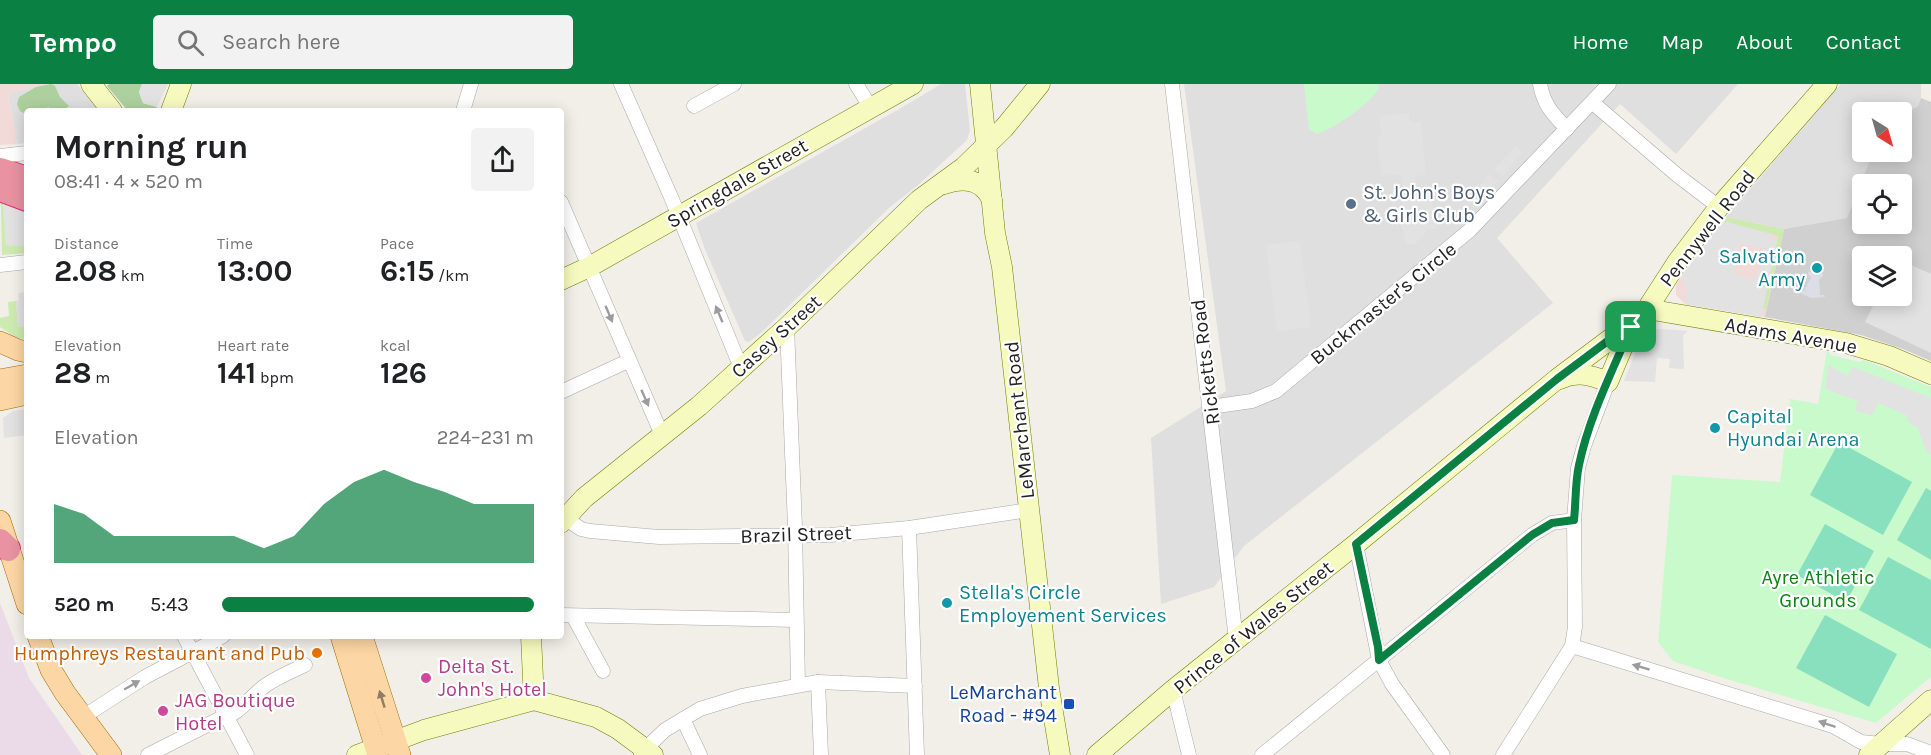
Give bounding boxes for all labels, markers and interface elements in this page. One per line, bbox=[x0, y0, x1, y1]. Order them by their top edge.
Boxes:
search box bbox=[153, 15, 573, 69]
text: Tempo bbox=[30, 26, 117, 59]
icon: search bbox=[174, 26, 207, 59]
text: Search here bbox=[222, 29, 340, 55]
text: Home bbox=[1573, 30, 1629, 54]
text: Map bbox=[1662, 30, 1703, 54]
text: About bbox=[1736, 30, 1793, 54]
text: Contact bbox=[1826, 30, 1901, 54]
north arrow bbox=[1852, 102, 1912, 162]
map controls bbox=[1852, 102, 1912, 306]
text: Morning run bbox=[54, 128, 248, 166]
button: share bbox=[471, 128, 534, 191]
street label: Springdale Street bbox=[663, 134, 812, 233]
street label: Pennywell Road bbox=[1655, 165, 1760, 291]
text: 08:41 · 4 × 520 m bbox=[54, 170, 203, 193]
button: locate bbox=[1852, 174, 1912, 234]
place label: St. John's Boys & Girls Club bbox=[1363, 181, 1495, 227]
marker: St. John's Boys & Girls Club bbox=[1344, 197, 1358, 211]
text: Distance bbox=[54, 234, 119, 253]
text: Time bbox=[217, 234, 253, 253]
text: Pace bbox=[380, 234, 414, 253]
street label: Buckmaster's Circle bbox=[1306, 237, 1461, 369]
place label: Salvation Army bbox=[1719, 245, 1805, 291]
button: layers bbox=[1852, 246, 1912, 306]
text: 2.08 bbox=[54, 253, 117, 289]
text: 13:00 bbox=[217, 253, 292, 289]
text: 6:15 bbox=[380, 253, 434, 289]
marker: Salvation Army bbox=[1810, 261, 1824, 275]
text: km bbox=[117, 266, 145, 285]
text: /km bbox=[434, 266, 469, 285]
street label: Casey Street bbox=[727, 290, 826, 383]
street label: Ricketts Road bbox=[1186, 298, 1225, 426]
pin bbox=[1605, 301, 1656, 352]
one-way arrow bbox=[714, 305, 724, 323]
one-way arrow bbox=[604, 306, 614, 324]
icon: arrive bbox=[1614, 310, 1647, 343]
street label: Adams Avenue bbox=[1723, 313, 1859, 358]
text: Elevation bbox=[54, 336, 122, 355]
text: Heart rate bbox=[217, 336, 289, 355]
text: kcal bbox=[380, 336, 411, 355]
street label: LeMarchant Road bbox=[1000, 340, 1039, 500]
text: 28 bbox=[54, 355, 92, 391]
text: 141 bbox=[217, 355, 256, 391]
text: 126 bbox=[380, 355, 427, 391]
text: m bbox=[92, 368, 110, 387]
text: bpm bbox=[256, 368, 294, 387]
one-way arrow bbox=[640, 390, 650, 408]
place label: Capital Hyundai Arena bbox=[1727, 405, 1860, 451]
marker: Capital Hyundai Arena bbox=[1708, 421, 1722, 435]
text: Elevation bbox=[54, 426, 139, 449]
text: 224–231 m bbox=[437, 426, 534, 449]
street label: Brazil Street bbox=[740, 521, 853, 548]
street label: Prince of Wales Street bbox=[1169, 556, 1338, 699]
park label: Ayre Athletic Grounds bbox=[1761, 566, 1875, 612]
place label: Stella's Circle Employement Services bbox=[959, 581, 1167, 627]
text: 520 m bbox=[54, 593, 114, 616]
text: 5:43 bbox=[150, 593, 189, 616]
marker: Stella's Circle Employement Services bbox=[940, 596, 954, 610]
place label: Humphreys Restaurant and Pub bbox=[14, 642, 305, 665]
marker: Humphreys Restaurant and Pub bbox=[310, 646, 324, 660]
place label: Delta St. John's Hotel bbox=[438, 655, 547, 701]
one-way arrow bbox=[1632, 662, 1650, 671]
marker: Delta St. John's Hotel bbox=[419, 671, 433, 685]
one-way arrow bbox=[124, 680, 141, 690]
place label: LeMarchant Road - #94 bbox=[949, 681, 1057, 727]
place label: JAG Boutique Hotel bbox=[175, 689, 295, 735]
one-way arrow bbox=[377, 690, 386, 708]
marker: LeMarchant Road - #94 bbox=[1062, 697, 1076, 711]
marker: JAG Boutique Hotel bbox=[156, 704, 170, 718]
one-way arrow bbox=[1818, 719, 1836, 729]

